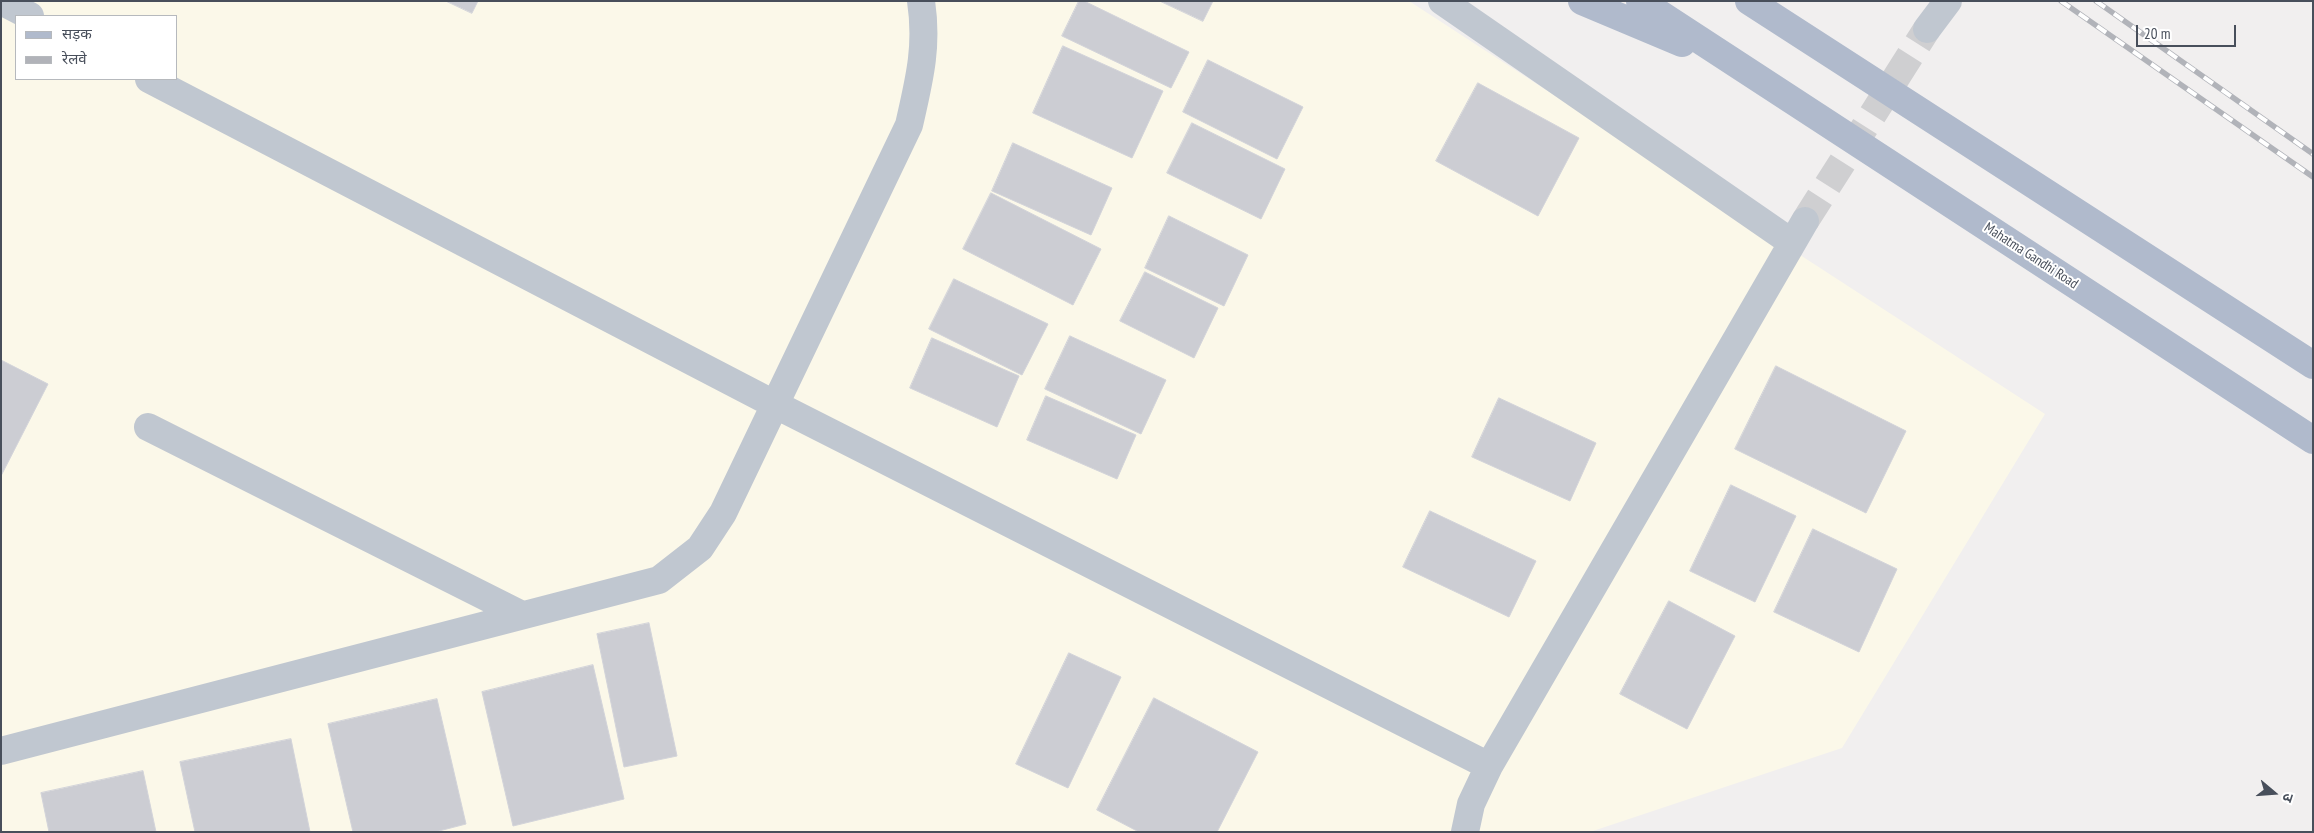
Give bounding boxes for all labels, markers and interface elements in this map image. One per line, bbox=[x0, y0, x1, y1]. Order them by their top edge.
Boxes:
legend bbox=[15, 15, 178, 80]
scale bar bbox=[2139, 15, 2239, 47]
text: सड़क bbox=[62, 24, 92, 43]
text: 20 m bbox=[2144, 24, 2170, 43]
text: रेलवे bbox=[62, 49, 87, 68]
street label: Mahatma Gandhi Road bbox=[1981, 219, 2081, 293]
north arrow bbox=[2249, 768, 2299, 818]
text: उ bbox=[2278, 791, 2298, 804]

